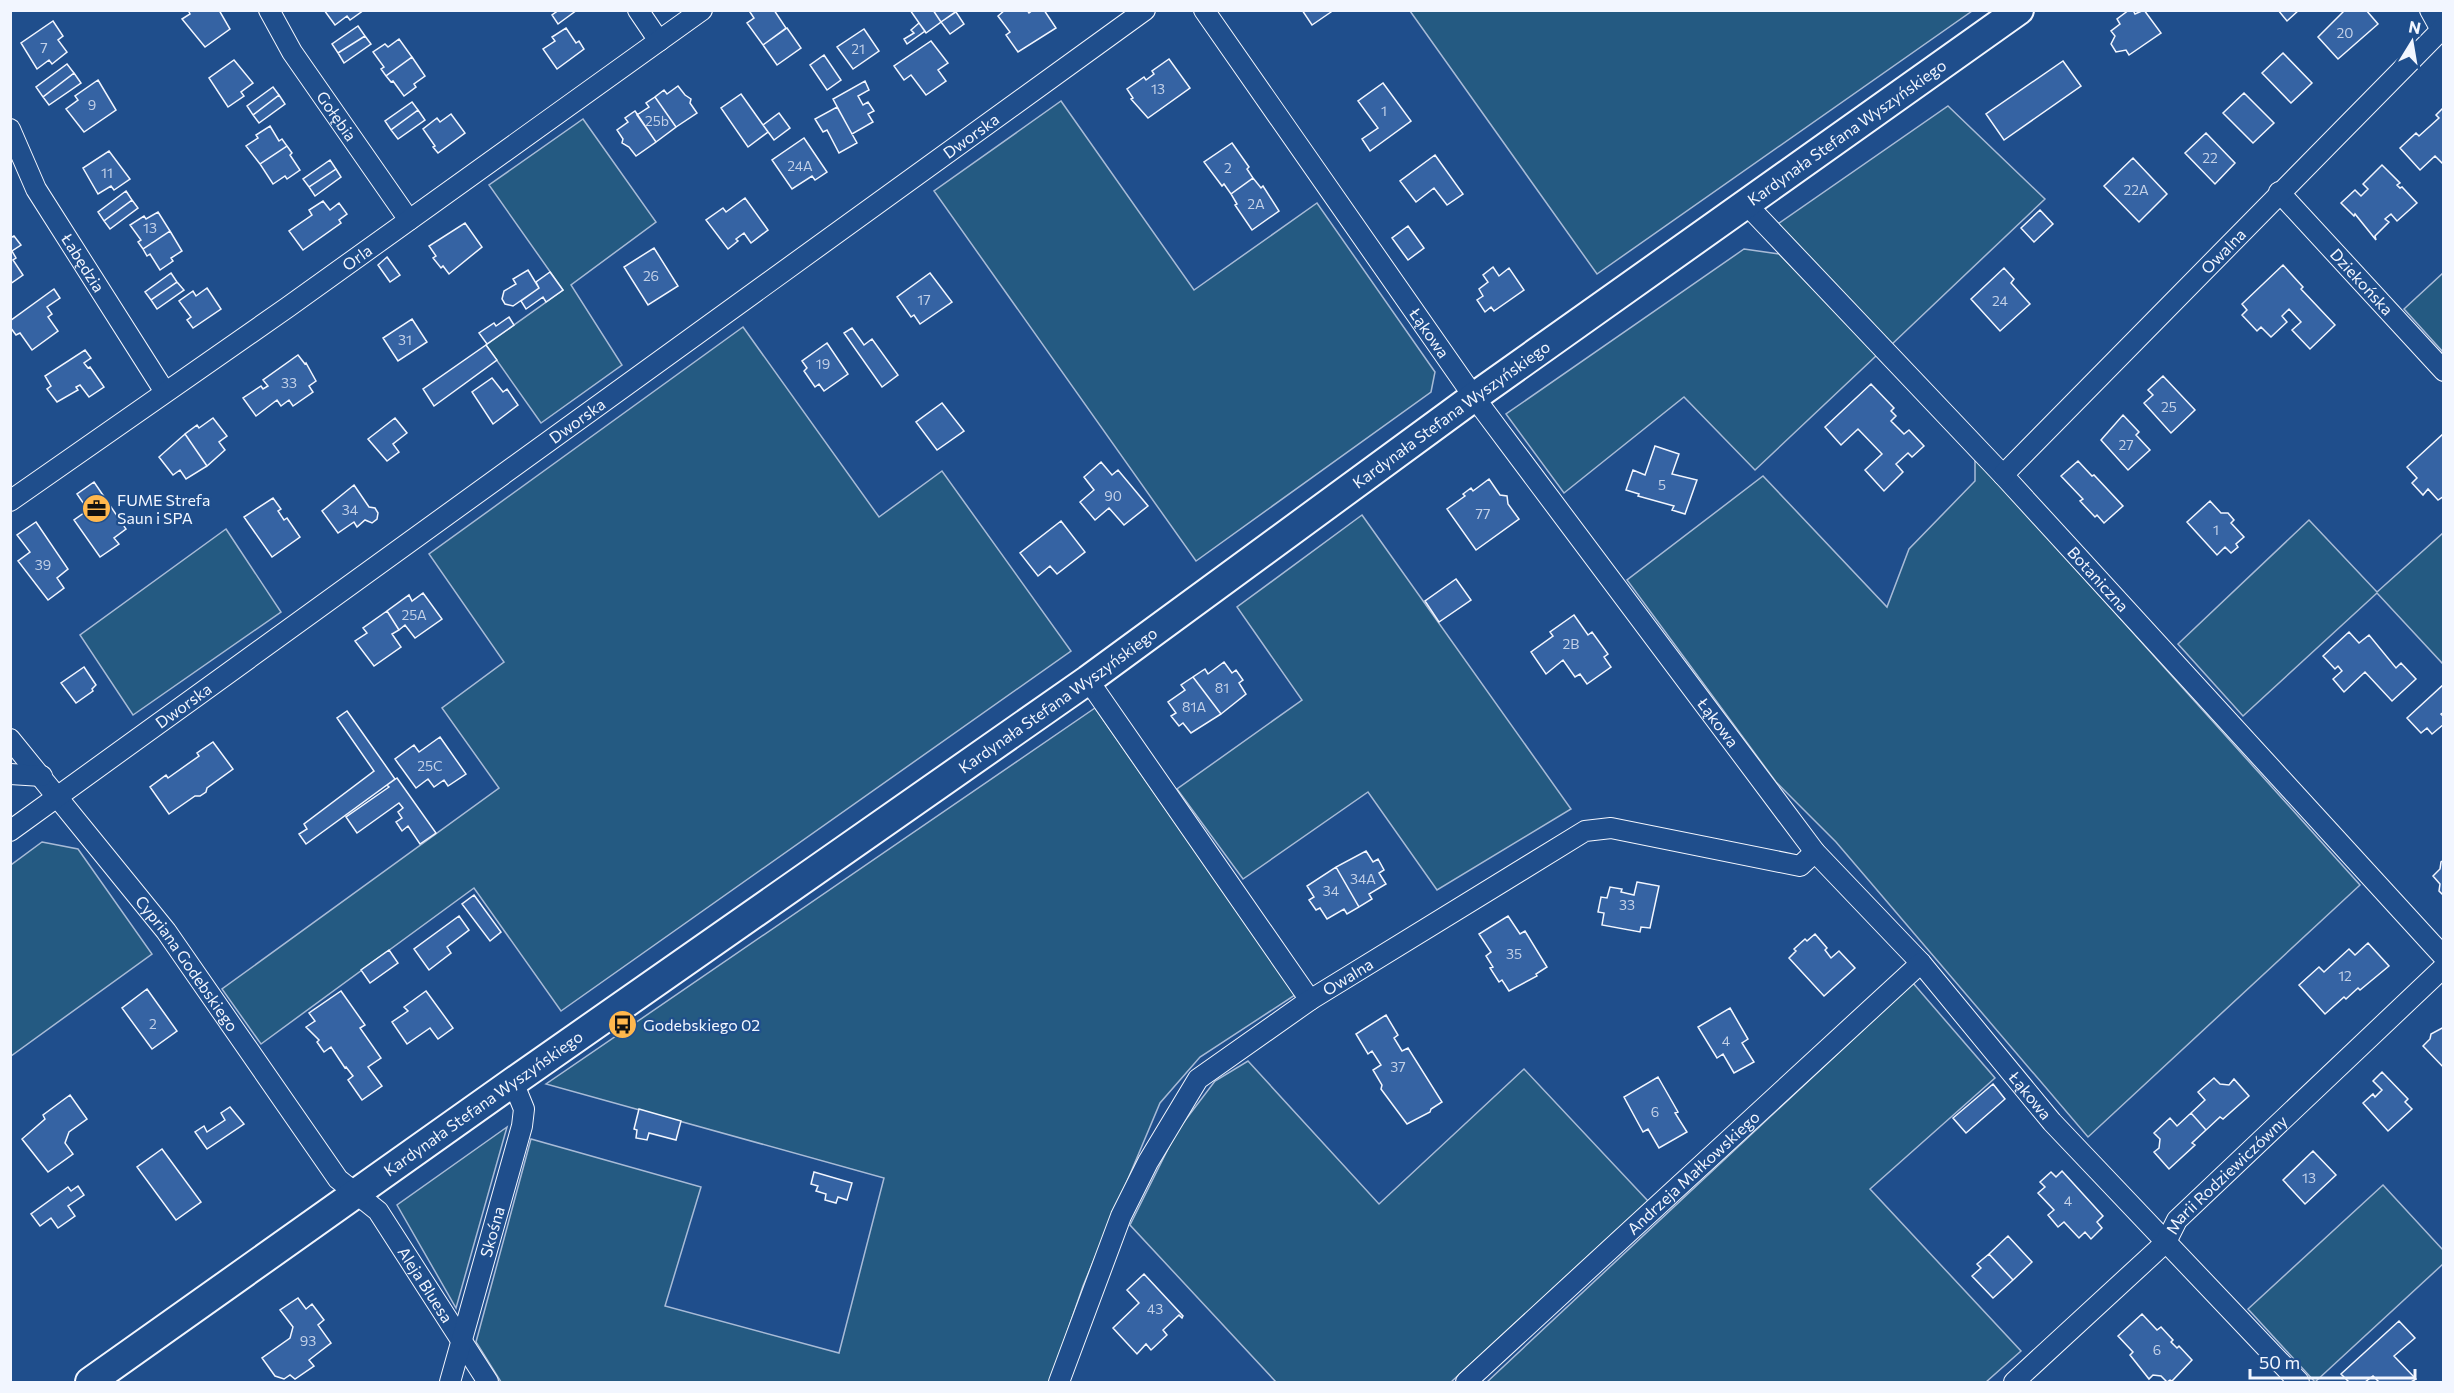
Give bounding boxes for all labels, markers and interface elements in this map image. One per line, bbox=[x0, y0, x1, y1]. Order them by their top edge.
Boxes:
north arrow bbox=[2382, 12, 2442, 72]
text: N bbox=[2407, 16, 2423, 37]
house number: 20 bbox=[2337, 24, 2353, 41]
house number: 7 bbox=[40, 39, 48, 56]
house number: 21 bbox=[851, 40, 865, 57]
street label: Kardynała Stefana Wyszyńskiego bbox=[1744, 55, 1949, 209]
house number: 13 bbox=[1151, 80, 1165, 97]
street label: Gołębia bbox=[313, 87, 361, 144]
house number: 9 bbox=[88, 96, 96, 113]
house number: 1 bbox=[1381, 102, 1387, 119]
street label: Dworska bbox=[939, 109, 1002, 162]
house number: 25b bbox=[645, 112, 669, 129]
house number: 22 bbox=[2202, 149, 2218, 166]
house number: 24A bbox=[787, 157, 813, 174]
house number: 2 bbox=[1224, 159, 1232, 176]
house number: 11 bbox=[101, 164, 113, 181]
house number: 22A bbox=[2123, 181, 2149, 198]
house number: 2A bbox=[1247, 195, 1265, 212]
house number: 13 bbox=[143, 219, 157, 236]
street label: Owalna bbox=[2197, 224, 2249, 277]
street label: Łabędzia bbox=[57, 229, 109, 295]
street label: Orla bbox=[338, 240, 375, 274]
street label: Dziekońska bbox=[2327, 244, 2397, 319]
house number: 26 bbox=[643, 267, 659, 284]
house number: 17 bbox=[917, 291, 931, 308]
house number: 24 bbox=[1992, 292, 2009, 309]
street label: Łąkowa bbox=[1405, 304, 1454, 361]
house number: 31 bbox=[398, 331, 412, 348]
street label: Kardynała Stefana Wyszyńskiego bbox=[1348, 336, 1553, 492]
house number: 19 bbox=[816, 355, 830, 372]
house number: 33 bbox=[281, 374, 297, 391]
street label: Dworska bbox=[545, 394, 609, 447]
house number: 25 bbox=[2161, 398, 2177, 415]
house number: 27 bbox=[2118, 436, 2134, 453]
house number: 5 bbox=[1658, 476, 1666, 493]
house number: 90 bbox=[1104, 487, 1122, 504]
place label: FUME Strefa Saun i SPA bbox=[117, 490, 210, 527]
office icon: FUME Strefa Saun i SPA bbox=[80, 493, 112, 525]
house number: 34 bbox=[342, 501, 359, 518]
house number: 77 bbox=[1476, 505, 1490, 522]
house number: 1 bbox=[2213, 521, 2219, 538]
street label: Botaniczna bbox=[2064, 542, 2133, 615]
house number: 39 bbox=[35, 556, 51, 573]
house number: 25A bbox=[401, 606, 427, 623]
street label: Kardynała Stefana Wyszyńskiego bbox=[955, 623, 1161, 777]
house number: 2B bbox=[1563, 635, 1579, 652]
street label: Dworska bbox=[151, 679, 215, 732]
house number: 81 bbox=[1215, 679, 1229, 696]
street label: Łąkowa bbox=[1693, 693, 1743, 751]
house number: 81A bbox=[1182, 698, 1206, 715]
house number: 25C bbox=[417, 757, 443, 774]
house number: 34A bbox=[1350, 870, 1376, 887]
house number: 34 bbox=[1323, 882, 1340, 899]
street label: Cypriana Godebskiego bbox=[132, 891, 243, 1035]
house number: 33 bbox=[1619, 896, 1635, 913]
house number: 35 bbox=[1506, 945, 1522, 962]
street label: Owalna bbox=[1319, 954, 1376, 999]
house number: 12 bbox=[2338, 967, 2352, 984]
bus stop icon: Godebskiego 02 bbox=[606, 1009, 638, 1041]
house number: 2 bbox=[149, 1015, 157, 1032]
place label: Godebskiego 02 bbox=[643, 1015, 760, 1034]
street label: Kardynała Stefana Wyszyńskiego bbox=[380, 1026, 586, 1180]
house number: 4 bbox=[1722, 1032, 1731, 1049]
house number: 37 bbox=[1390, 1058, 1406, 1075]
street label: Łąkowa bbox=[2005, 1067, 2056, 1123]
house number: 6 bbox=[1651, 1103, 1659, 1120]
street label: Andrzeja Małkowskiego bbox=[1623, 1107, 1763, 1238]
street label: Marii Rodziewiczówny bbox=[2162, 1111, 2291, 1237]
house number: 13 bbox=[2302, 1169, 2316, 1186]
house number: 4 bbox=[2064, 1192, 2073, 1209]
street label: Skośna bbox=[476, 1204, 508, 1259]
street label: Aleja Bluesa bbox=[394, 1243, 457, 1326]
house number: 43 bbox=[1147, 1300, 1163, 1317]
house number: 93 bbox=[300, 1332, 316, 1349]
house number: 6 bbox=[2153, 1341, 2161, 1358]
scale bar bbox=[2250, 1342, 2415, 1380]
text: 50 m bbox=[2259, 1351, 2300, 1373]

